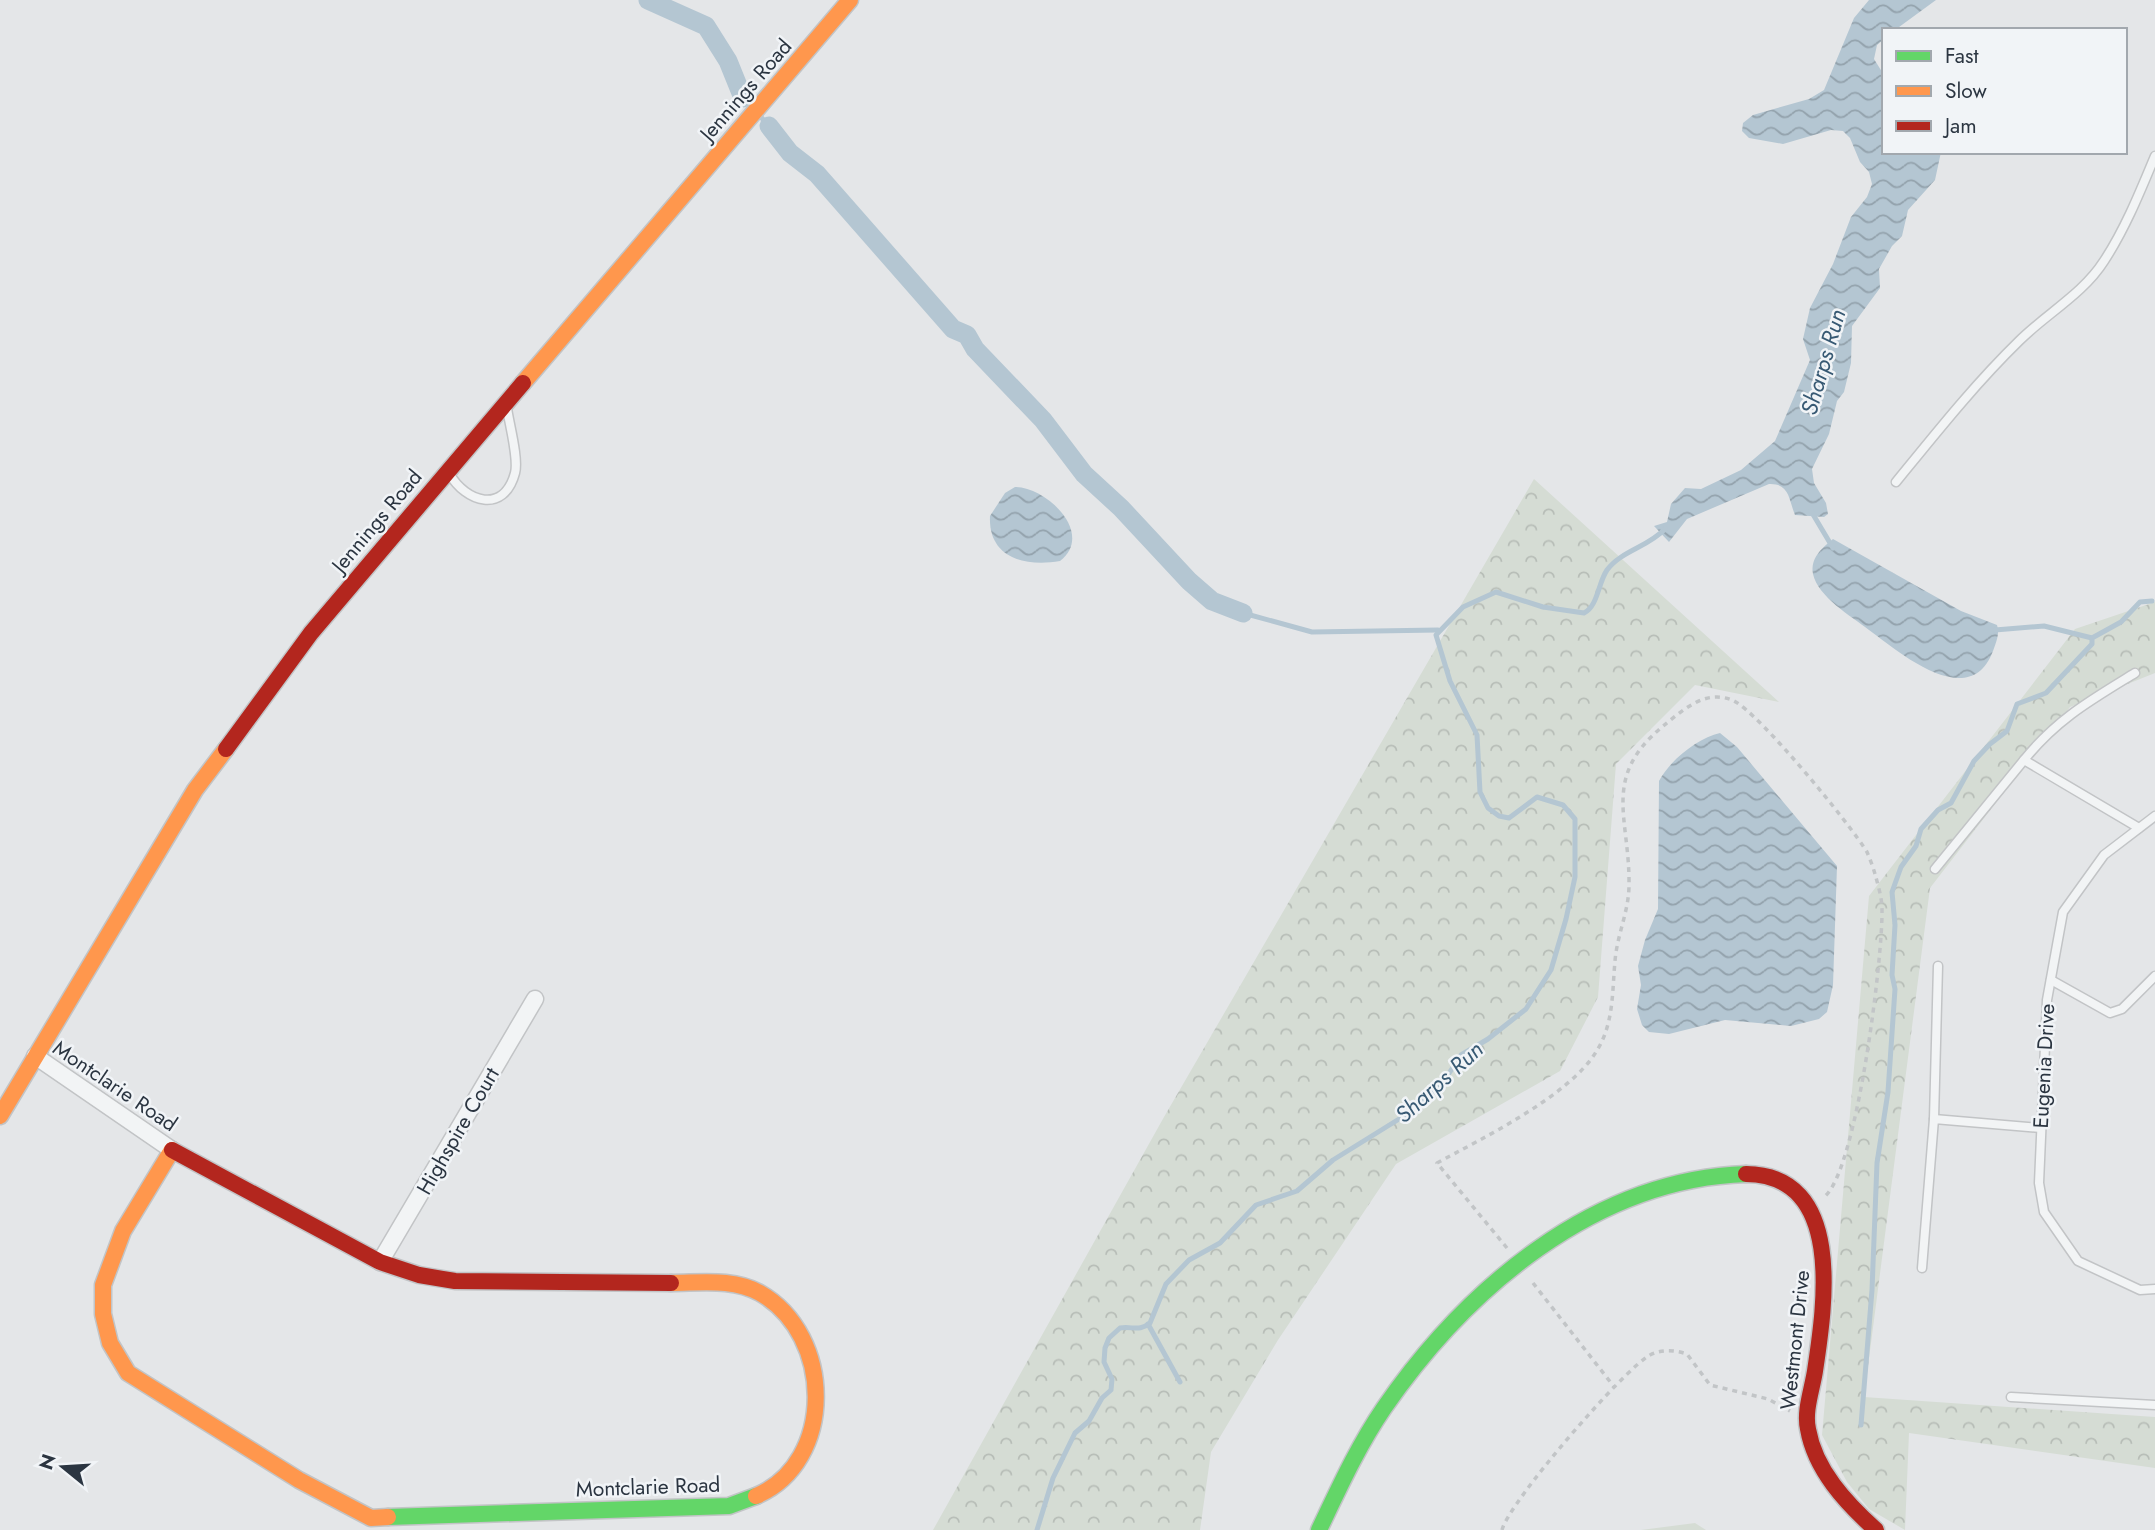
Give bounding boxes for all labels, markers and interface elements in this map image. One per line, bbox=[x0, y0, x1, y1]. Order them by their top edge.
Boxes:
legend bbox=[1882, 28, 2127, 154]
street label: Jennings Road bbox=[691, 32, 799, 150]
text: Fast bbox=[1945, 41, 1978, 71]
text: Slow bbox=[1945, 76, 1987, 106]
text: Jam bbox=[1942, 111, 1977, 141]
water label: Sharps Run bbox=[1792, 305, 1854, 419]
street label: Jennings Road bbox=[323, 463, 429, 581]
street label: Eugenia Drive bbox=[2026, 1003, 2062, 1129]
street label: Montclarie Road bbox=[47, 1033, 183, 1139]
water label: Sharps Run bbox=[1387, 1033, 1491, 1131]
street label: Highspire Court bbox=[409, 1062, 507, 1200]
street label: Westmont Drive bbox=[1773, 1268, 1817, 1411]
north arrow bbox=[28, 1432, 98, 1502]
text: N bbox=[32, 1451, 62, 1473]
street label: Montclarie Road bbox=[575, 1469, 721, 1505]

